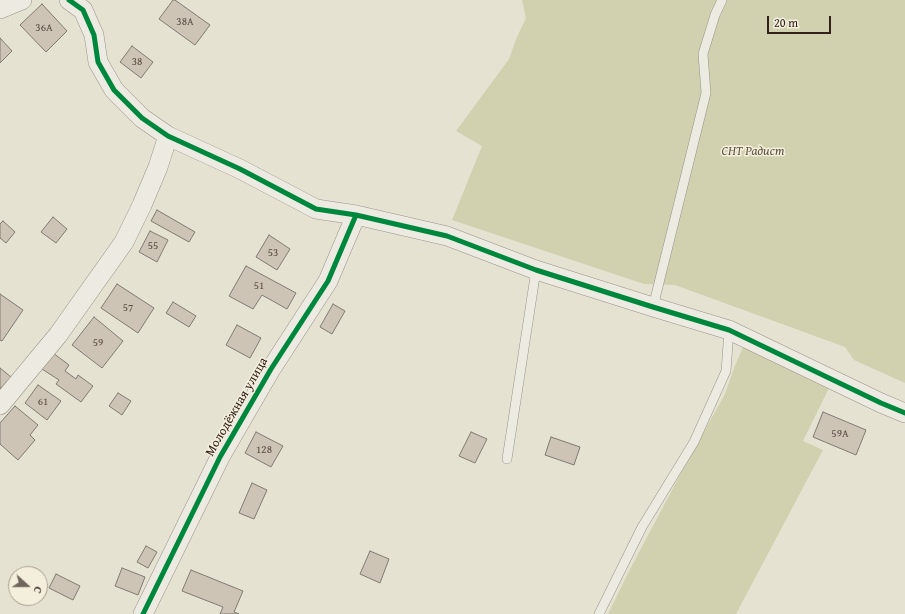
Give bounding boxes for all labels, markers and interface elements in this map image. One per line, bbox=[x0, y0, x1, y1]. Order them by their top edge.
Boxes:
scale bar bbox=[769, 8, 833, 34]
text: 20 m bbox=[774, 14, 798, 31]
house number: 38А bbox=[176, 15, 194, 29]
house number: 36А bbox=[35, 21, 53, 35]
house number: 38 bbox=[132, 55, 142, 69]
park label: СНТ Радист bbox=[722, 144, 784, 160]
house number: 55 bbox=[148, 239, 158, 253]
house number: 53 bbox=[268, 246, 278, 260]
house number: 51 bbox=[254, 279, 264, 293]
house number: 57 bbox=[123, 301, 133, 315]
house number: 59 bbox=[93, 336, 103, 350]
street label: Молодёжная улица bbox=[202, 355, 272, 459]
house number: 61 bbox=[38, 395, 48, 409]
house number: 59А bbox=[831, 427, 849, 441]
house number: 128 bbox=[256, 443, 272, 457]
north arrow bbox=[8, 566, 48, 606]
text: С bbox=[30, 584, 47, 596]

